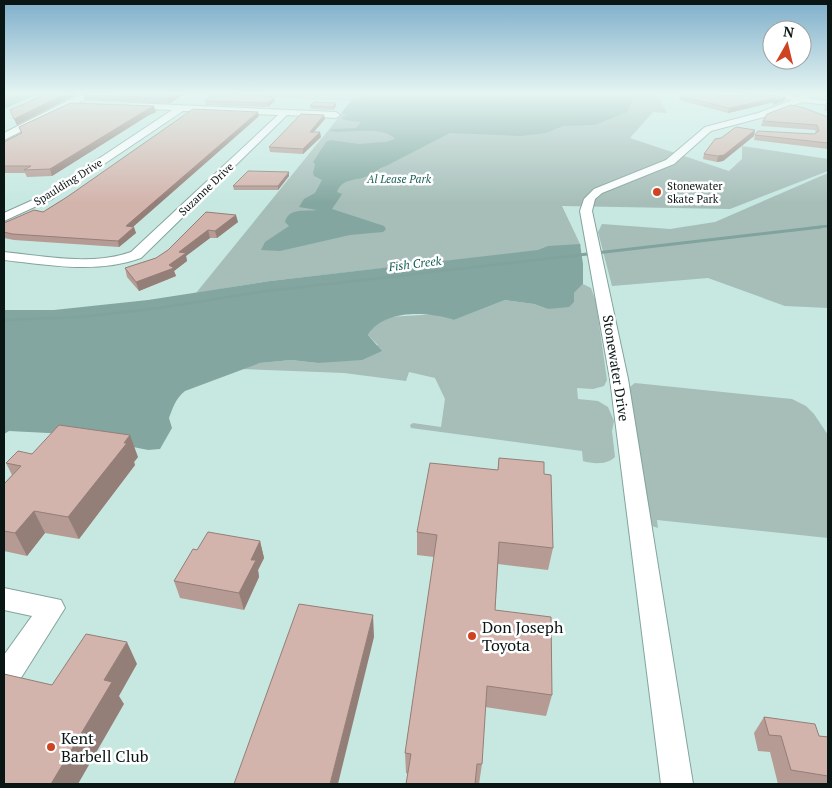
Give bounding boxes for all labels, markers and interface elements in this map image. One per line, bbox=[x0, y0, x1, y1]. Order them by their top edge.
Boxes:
north arrow bbox=[762, 20, 812, 70]
text: N bbox=[782, 21, 796, 42]
street label: Spaulding Drive bbox=[31, 155, 105, 209]
street label: Suzanne Drive bbox=[176, 159, 237, 219]
park label: Al Lease Park bbox=[366, 172, 432, 186]
place label: Stonewater Skate Park bbox=[667, 179, 723, 206]
marker: Stonewater Skate Park bbox=[651, 186, 663, 198]
water label: Fish Creek bbox=[387, 253, 442, 274]
street label: Stonewater Drive bbox=[599, 313, 634, 422]
place label: Don Joseph Toyota bbox=[482, 616, 564, 656]
marker: Don Joseph Toyota bbox=[466, 630, 478, 642]
place label: Kent Barbell Club bbox=[61, 727, 149, 767]
marker: Kent Barbell Club bbox=[45, 741, 57, 753]

